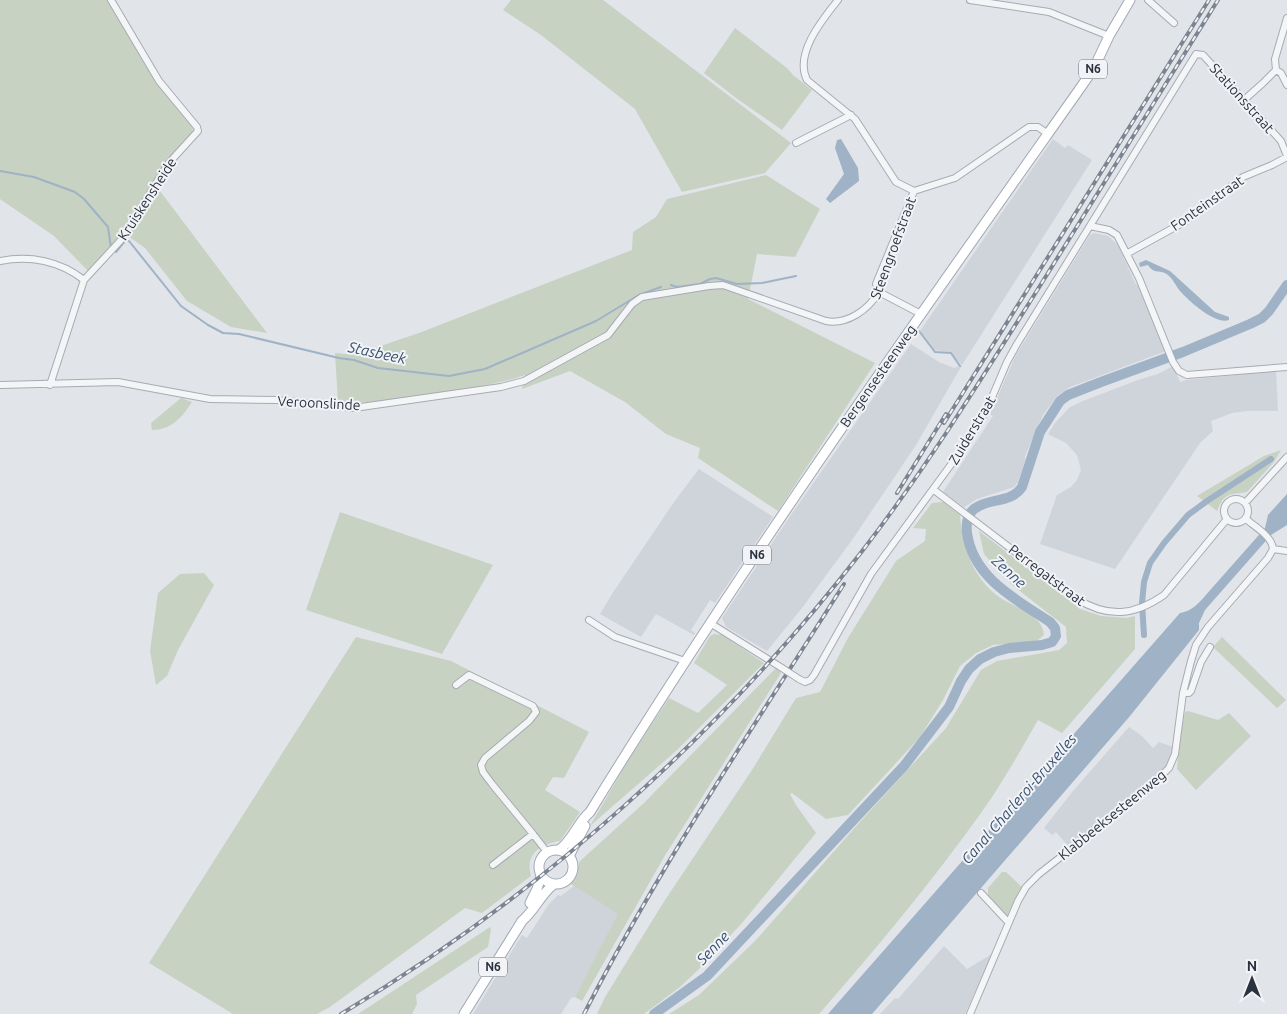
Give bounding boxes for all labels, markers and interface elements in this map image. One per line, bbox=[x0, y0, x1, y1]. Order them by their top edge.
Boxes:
road number: N6 bbox=[1079, 60, 1107, 78]
street label: Stationsstraat bbox=[1207, 60, 1278, 136]
street label: Kruiskensheide bbox=[114, 155, 180, 243]
street label: Fonteinstraat bbox=[1168, 172, 1247, 234]
street label: Steengroefstraat bbox=[867, 194, 919, 301]
street label: Bergensesteenweg bbox=[837, 322, 919, 430]
water label: Stasbeek bbox=[346, 338, 408, 367]
street label: Zuiderstraat bbox=[945, 392, 999, 467]
street label: Veroonslinde bbox=[277, 393, 361, 413]
street label: Perregatstraat bbox=[1006, 541, 1089, 609]
road number: N6 bbox=[743, 546, 771, 564]
water label: Zenne bbox=[988, 551, 1030, 592]
water label: Canal Charleroi-Bruxelles bbox=[958, 730, 1080, 867]
street label: Klabbeeksesteenweg bbox=[1055, 767, 1169, 863]
water label: Senne bbox=[692, 927, 733, 968]
north arrow bbox=[1227, 954, 1277, 1004]
road number: N6 bbox=[479, 958, 507, 976]
text: N bbox=[1247, 958, 1257, 974]

